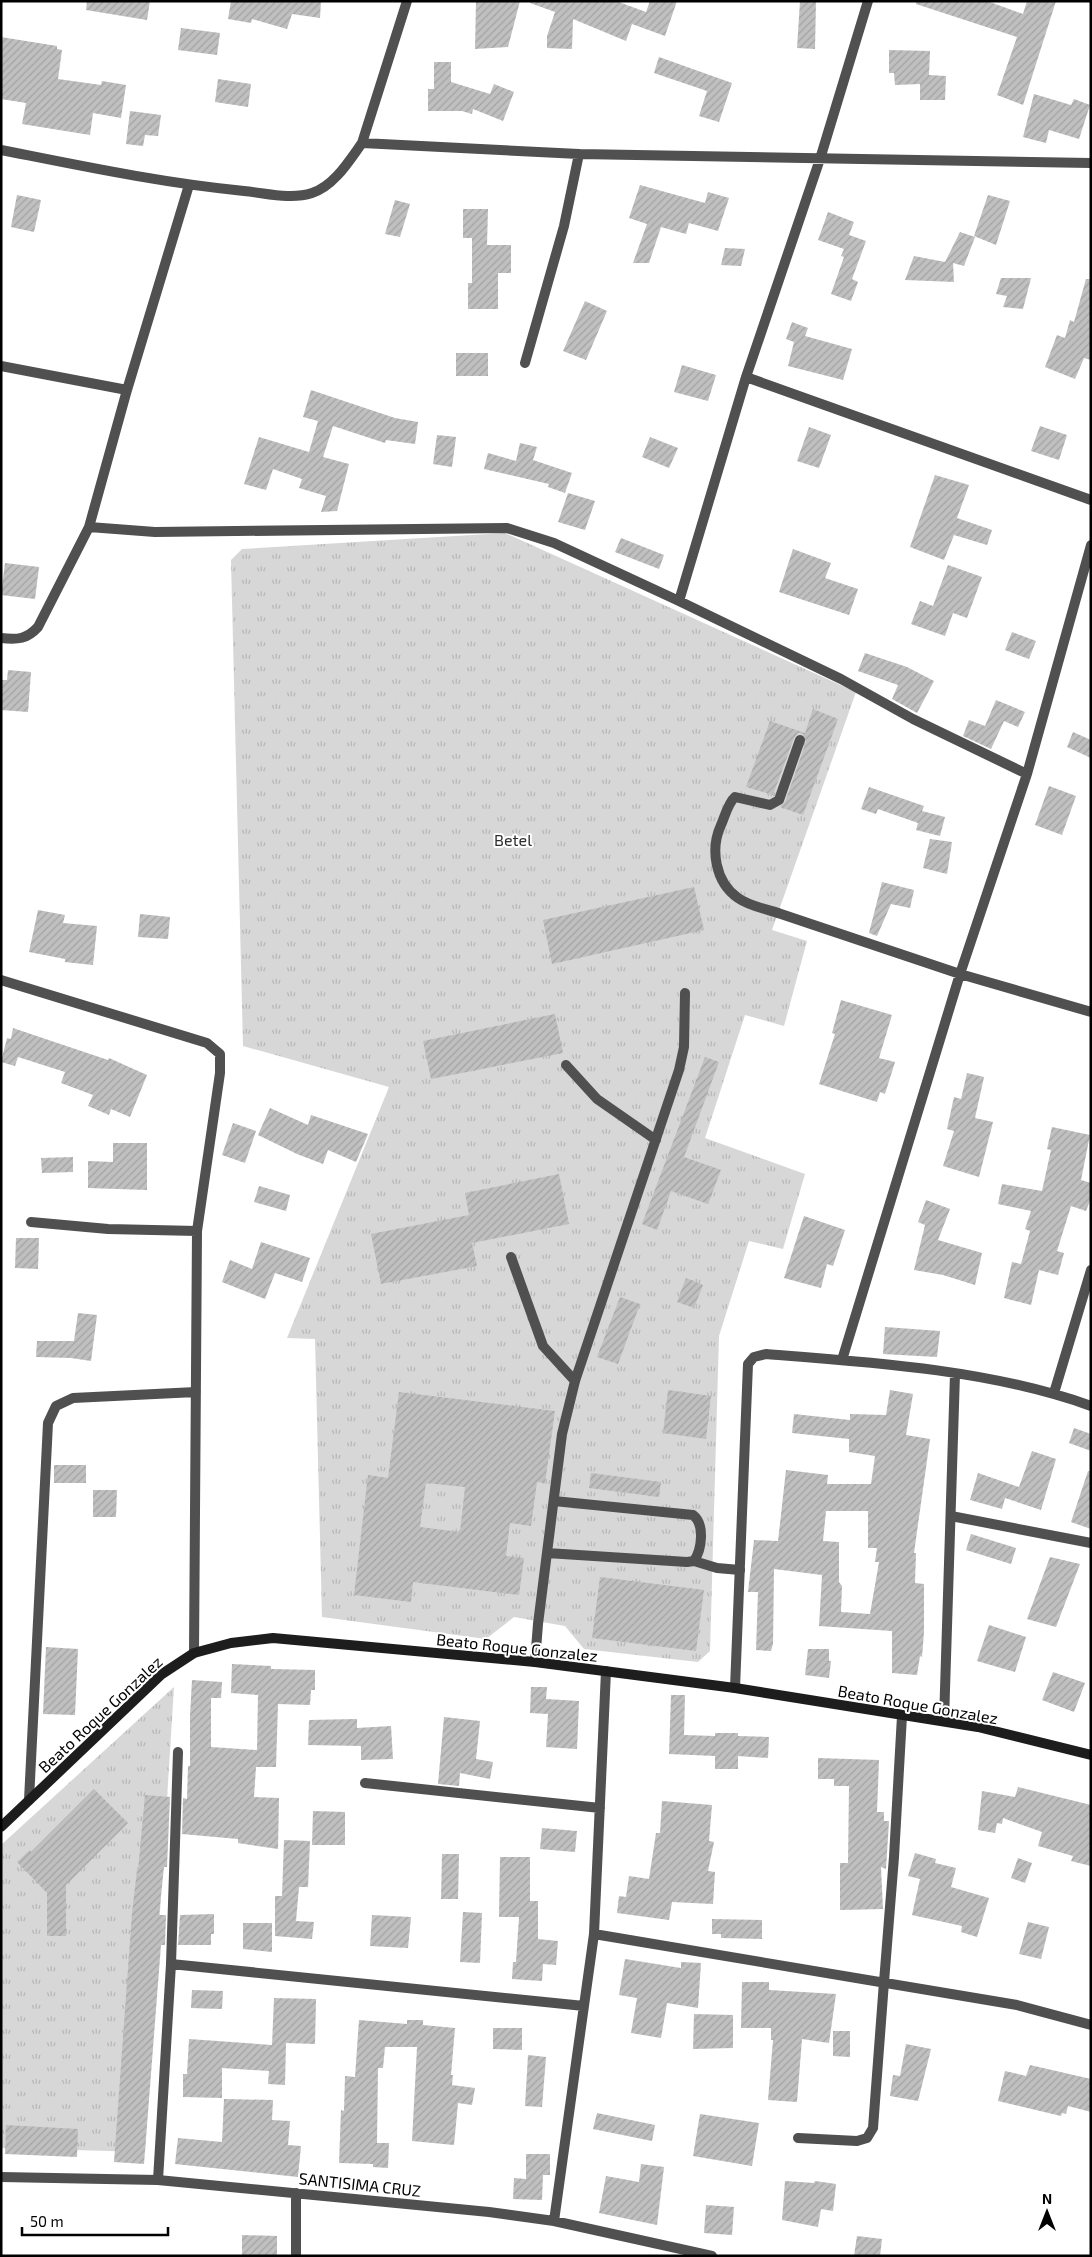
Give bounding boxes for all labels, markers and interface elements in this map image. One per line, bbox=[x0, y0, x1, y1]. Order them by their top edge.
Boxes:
park label: Betel bbox=[494, 830, 532, 849]
street label: Beato Roque Gonzalez bbox=[435, 1629, 599, 1665]
street label: Beato Roque Gonzalez bbox=[34, 1652, 166, 1776]
street label: Beato Roque Gonzalez bbox=[836, 1681, 1000, 1727]
street label: SANTISIMA CRUZ bbox=[298, 2168, 422, 2200]
north arrow bbox=[1022, 2187, 1072, 2237]
text: N bbox=[1042, 2190, 1052, 2207]
scale bar bbox=[22, 2204, 169, 2236]
text: 50 m bbox=[30, 2212, 64, 2230]

